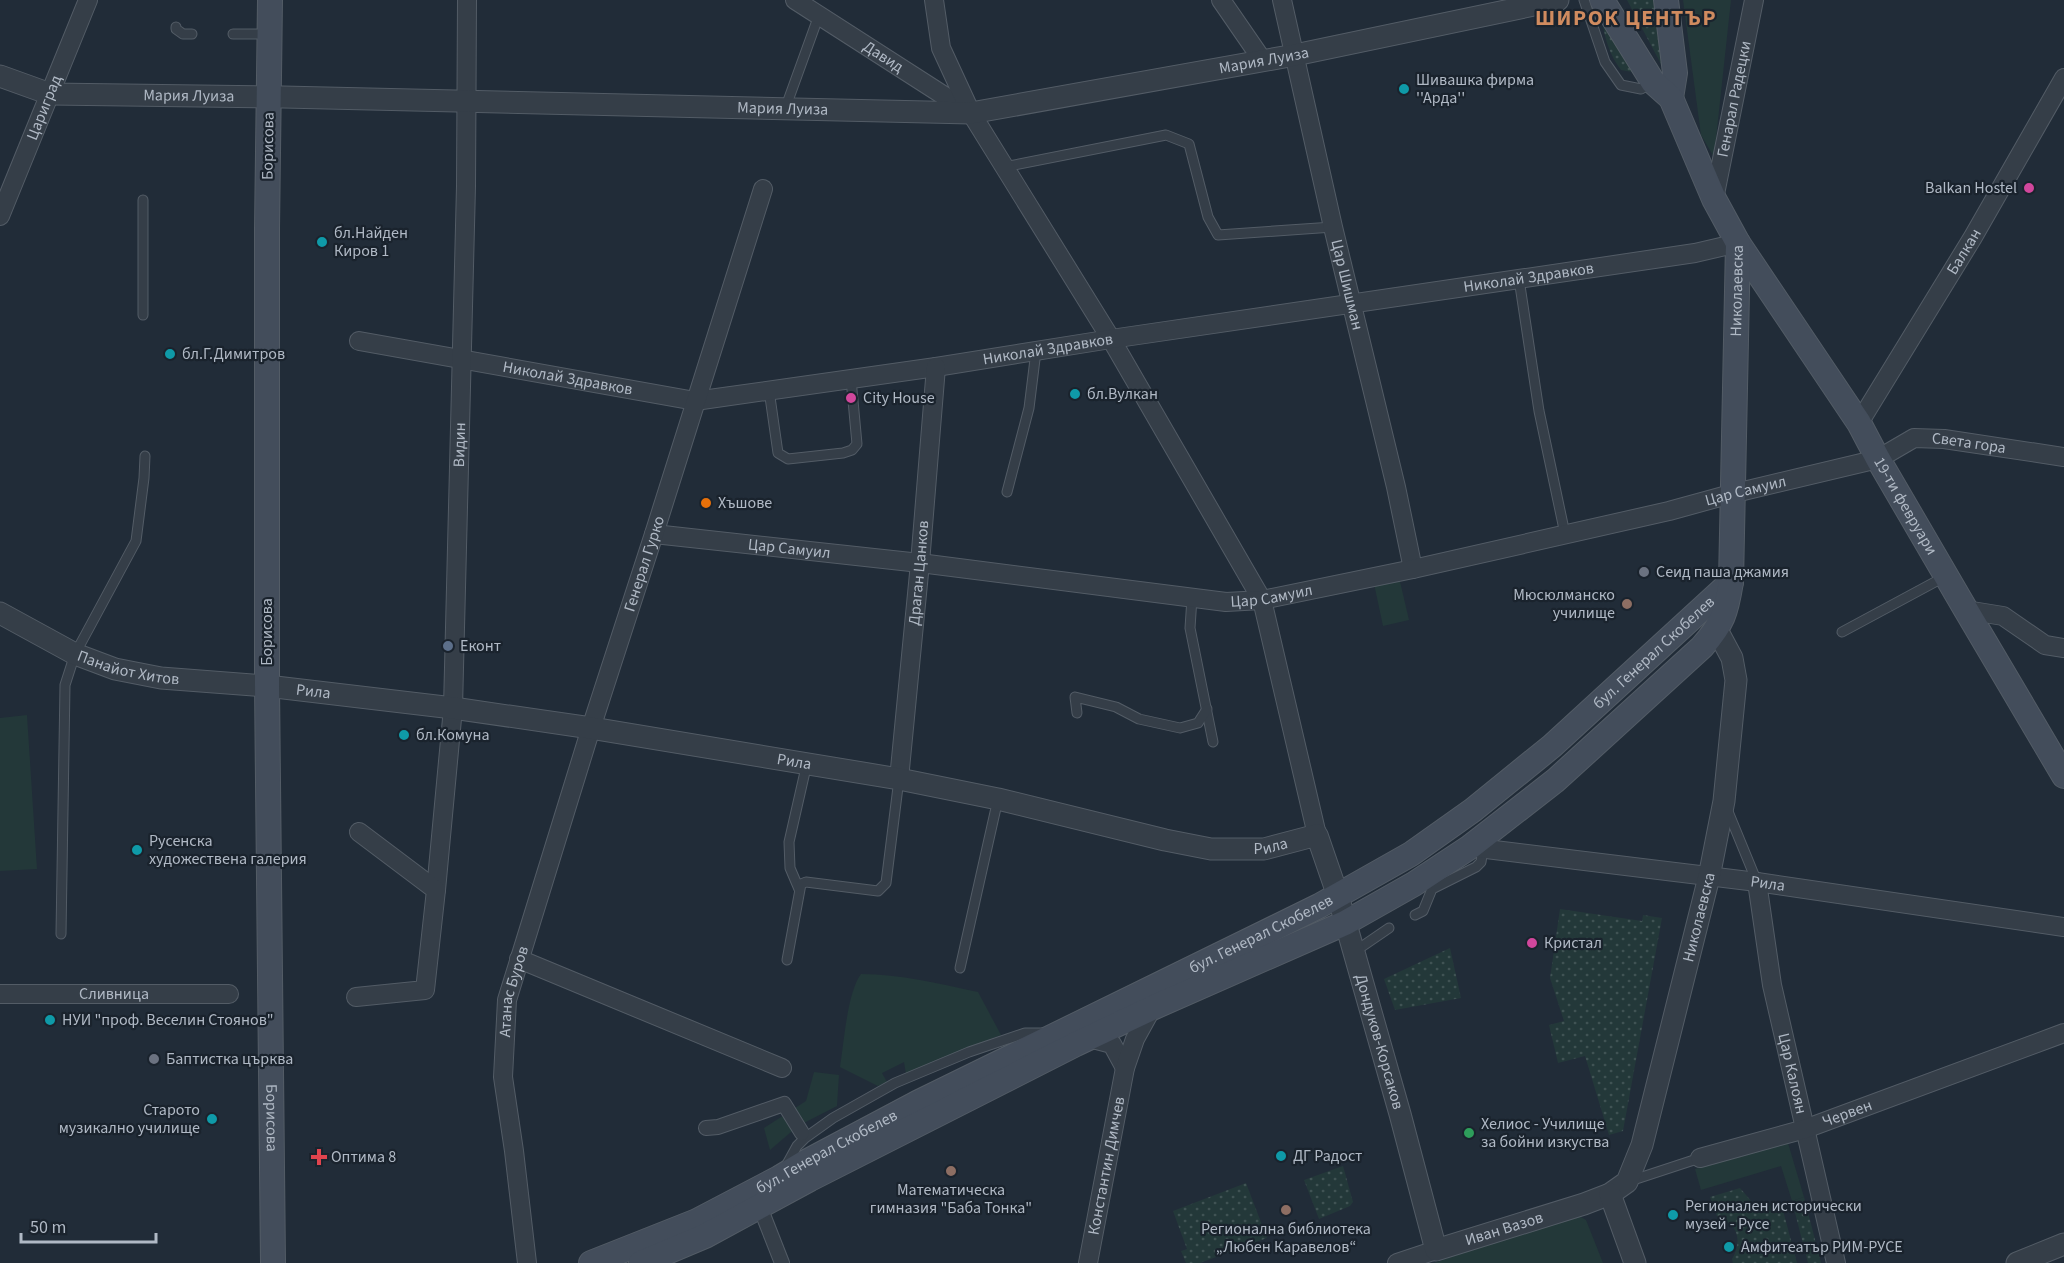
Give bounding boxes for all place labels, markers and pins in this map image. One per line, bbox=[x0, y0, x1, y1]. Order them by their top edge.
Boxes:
place label: Шивашка фирма ''Арда'' bbox=[1416, 69, 1534, 109]
marker: Шивашка фирма ''Арда'' bbox=[1397, 82, 1411, 96]
place label: Balkan Hostel bbox=[1925, 177, 2017, 199]
marker: Balkan Hostel bbox=[2022, 181, 2036, 195]
place label: бл.Найден Киров 1 bbox=[334, 222, 408, 262]
marker: бл.Найден Киров 1 bbox=[315, 235, 329, 249]
place label: бл.Г.Димитров bbox=[182, 343, 285, 365]
marker: бл.Г.Димитров bbox=[163, 347, 177, 361]
place label: бл.Вулкан bbox=[1087, 383, 1158, 405]
place label: City House bbox=[863, 387, 935, 409]
marker: бл.Вулкан bbox=[1068, 387, 1082, 401]
marker: City House bbox=[844, 391, 858, 405]
place label: Хъшове bbox=[718, 492, 772, 514]
marker: Хъшове bbox=[699, 496, 713, 510]
place label: Сеид паша джамия bbox=[1656, 561, 1789, 583]
marker: Сеид паша джамия bbox=[1637, 565, 1651, 579]
place label: Мюсюлманско училище bbox=[1513, 584, 1615, 624]
marker: Мюсюлманско училище bbox=[1620, 597, 1634, 611]
place label: Еконт bbox=[460, 635, 501, 657]
marker: Еконт bbox=[441, 639, 455, 653]
place label: бл.Комуна bbox=[416, 724, 490, 746]
marker: бл.Комуна bbox=[397, 728, 411, 742]
place label: Русенска художествена галерия bbox=[149, 830, 307, 870]
marker: Русенска художествена галерия bbox=[130, 843, 144, 857]
place label: Кристал bbox=[1544, 932, 1602, 954]
marker: Кристал bbox=[1525, 936, 1539, 950]
place label: НУИ "проф. Веселин Стоянов" bbox=[62, 1009, 274, 1031]
marker: НУИ "проф. Веселин Стоянов" bbox=[43, 1013, 57, 1027]
place label: Баптистка църква bbox=[166, 1048, 293, 1070]
marker: Баптистка църква bbox=[147, 1052, 161, 1066]
place label: Старото музикално училище bbox=[59, 1099, 200, 1139]
marker: Старото музикално училище bbox=[205, 1112, 219, 1126]
place label: Хелиос - Училище за бойни изкуства bbox=[1481, 1113, 1609, 1153]
marker: Хелиос - Училище за бойни изкуства bbox=[1462, 1126, 1476, 1140]
place label: ДГ Радост bbox=[1293, 1145, 1362, 1167]
place label: Оптима 8 bbox=[331, 1146, 396, 1168]
marker: ДГ Радост bbox=[1274, 1149, 1288, 1163]
marker: Оптима 8 bbox=[312, 1150, 326, 1164]
marker: Математическа гимназия "Баба Тонка" bbox=[944, 1164, 958, 1178]
place label: Математическа гимназия "Баба Тонка" bbox=[870, 1179, 1032, 1219]
place label: Регионален исторически музей - Русе bbox=[1685, 1195, 1862, 1235]
marker: Регионална библиотека „Любен Каравелов“ bbox=[1279, 1203, 1293, 1217]
marker: Регионален исторически музей - Русе bbox=[1666, 1208, 1680, 1222]
place label: Регионална библиотека „Любен Каравелов“ bbox=[1201, 1218, 1371, 1258]
place label: Амфитеатър РИМ-РУСЕ bbox=[1741, 1236, 1903, 1258]
marker: Амфитеатър РИМ-РУСЕ bbox=[1722, 1240, 1736, 1254]

